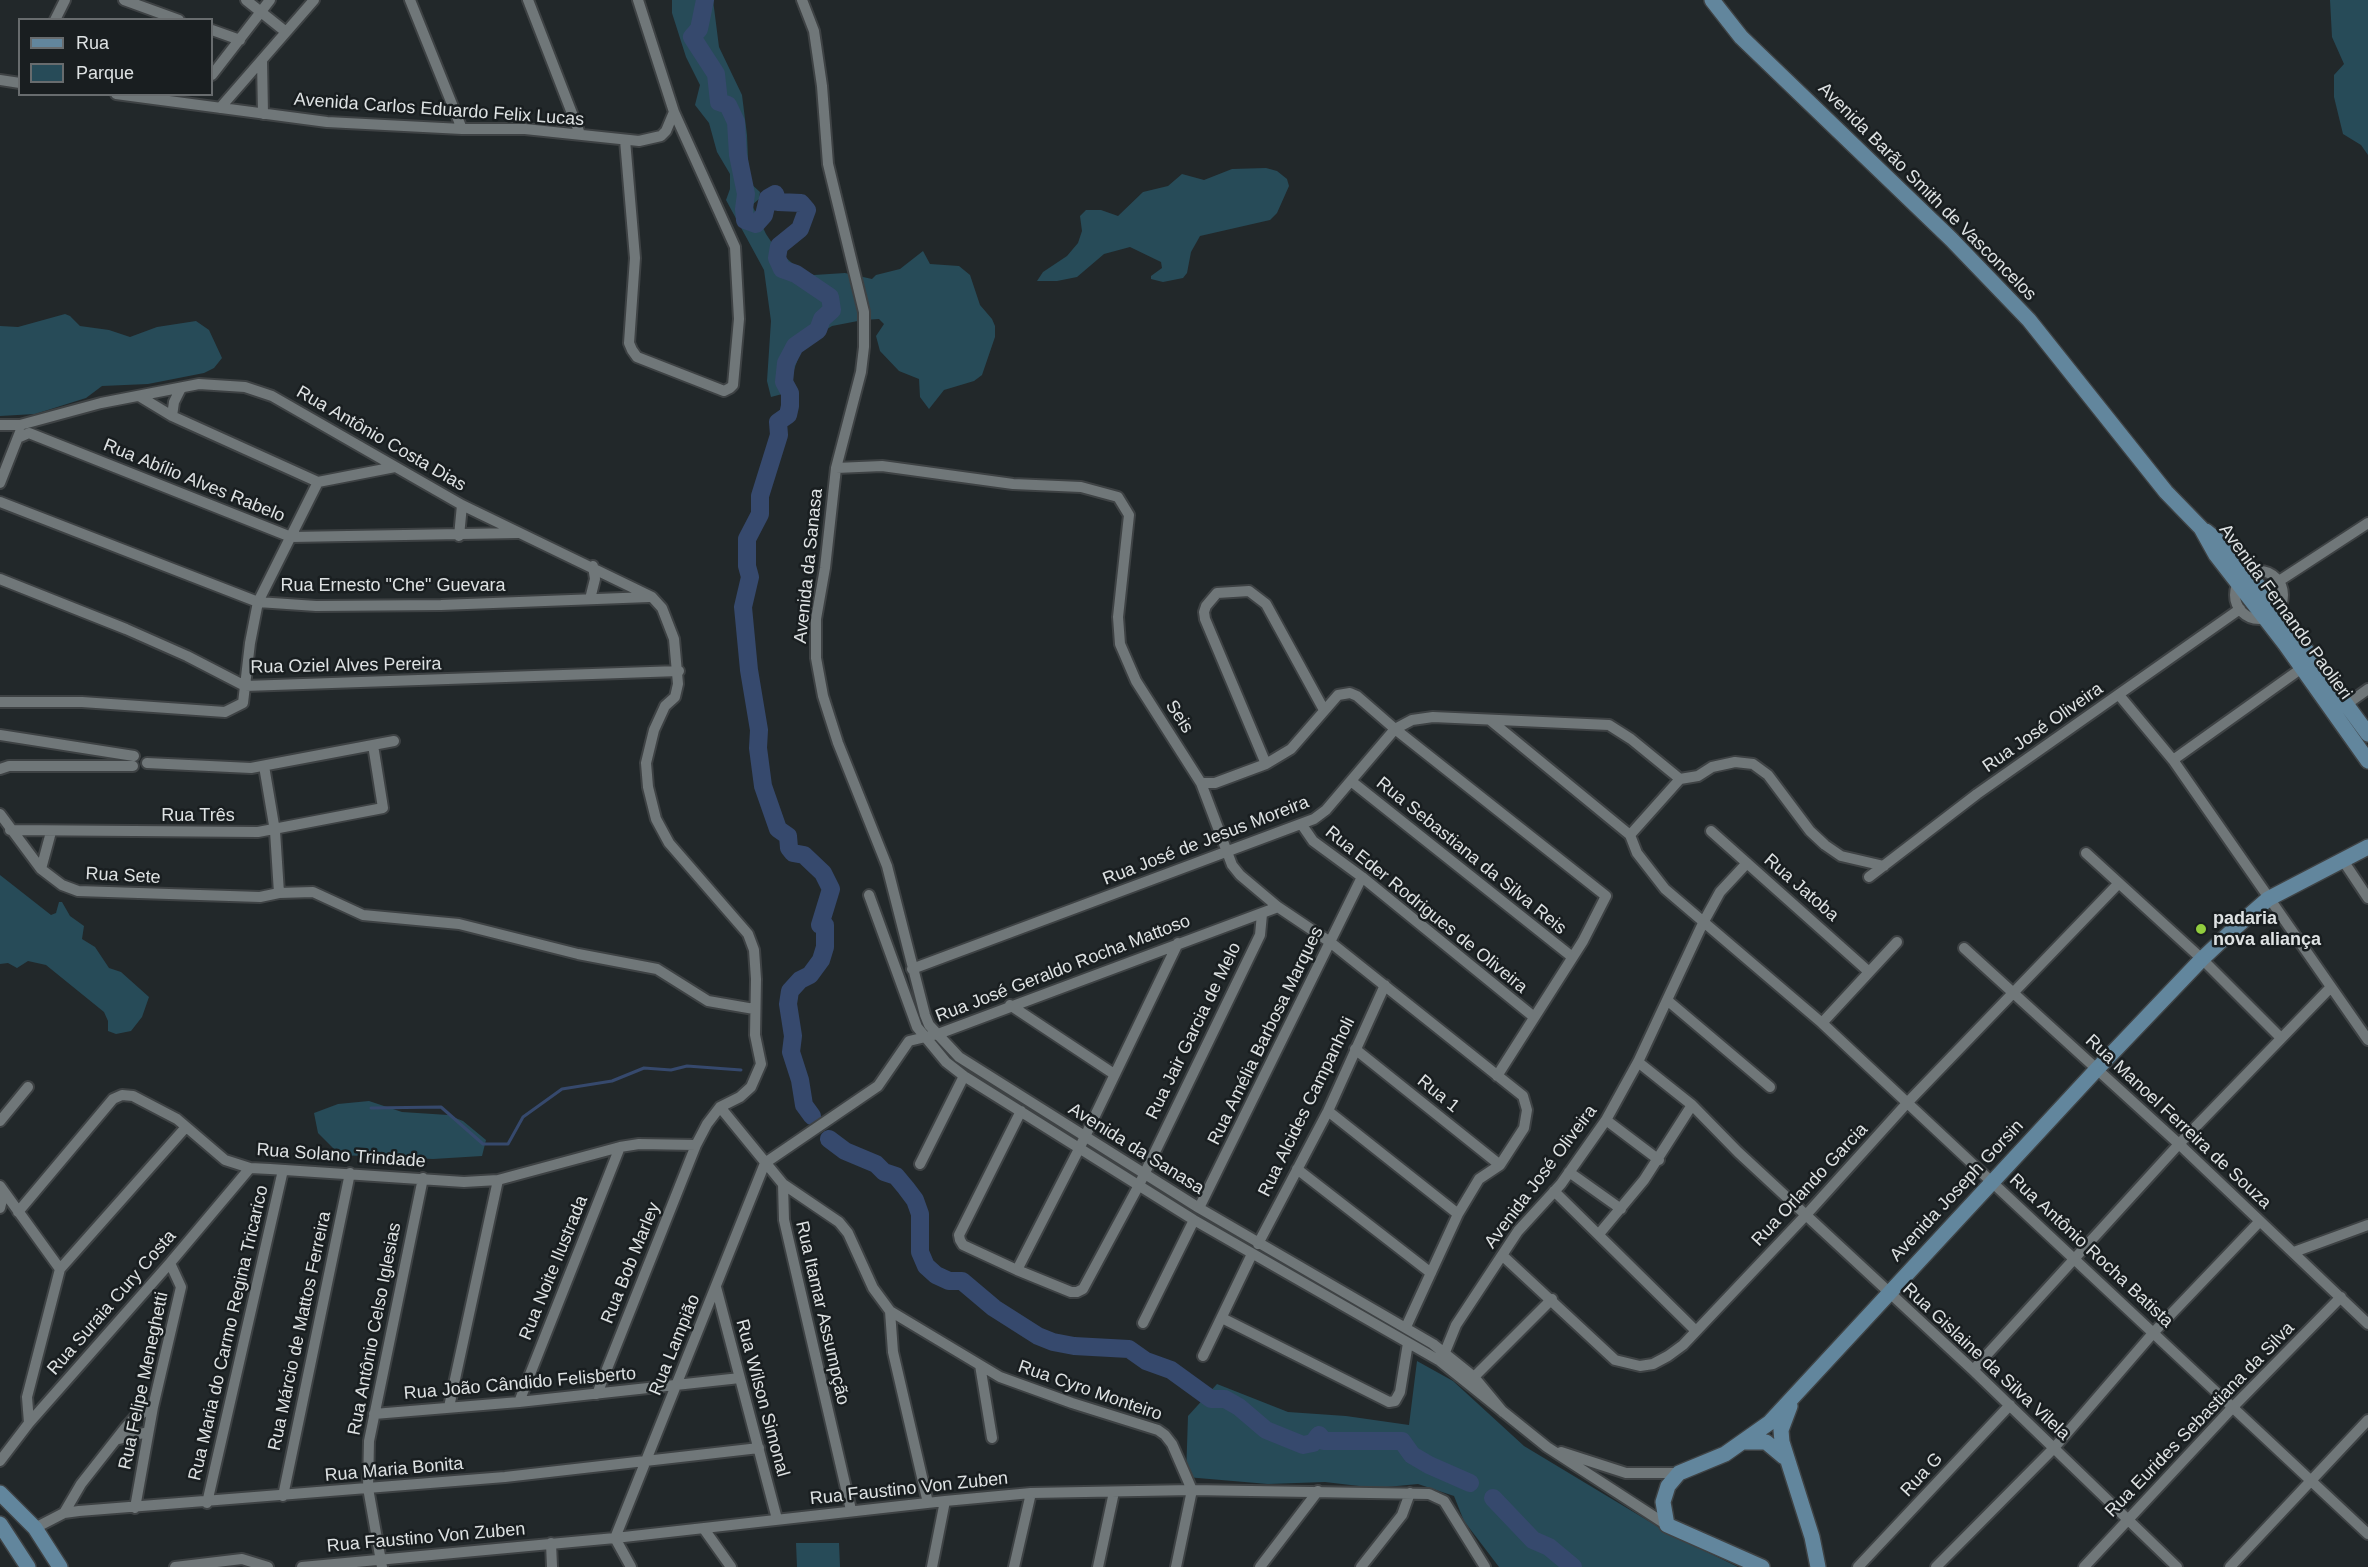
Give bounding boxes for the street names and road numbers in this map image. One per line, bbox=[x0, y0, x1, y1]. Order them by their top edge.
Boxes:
street label: Avenida Barão Smith de Vasconcelos bbox=[1813, 78, 2041, 306]
street label: Avenida Carlos Eduardo Felix Lucas bbox=[293, 89, 585, 131]
street label: Rua Antônio Costa Dias bbox=[292, 382, 470, 496]
street label: Rua Abílio Alves Rabelo bbox=[100, 435, 288, 527]
street label: Avenida da Sanasa bbox=[790, 487, 828, 645]
street label: Avenida Fernando Paolieri bbox=[2214, 520, 2356, 704]
street label: Rua Ernesto "Che" Guevara bbox=[281, 575, 505, 597]
street label: Rua Oziel Alves Pereira bbox=[250, 654, 442, 678]
street label: Rua José Oliveira bbox=[1979, 678, 2107, 778]
street label: Seis bbox=[1160, 696, 1198, 738]
street label: Rua Sebastiana da Silva Reis bbox=[1372, 773, 1570, 939]
street label: Rua José de Jesus Moreira bbox=[1100, 792, 1312, 890]
street label: Rua Três bbox=[161, 805, 235, 827]
street label: Rua Eder Rodrigues de Oliveira bbox=[1320, 822, 1532, 998]
street label: Rua Jatoba bbox=[1759, 850, 1843, 926]
street label: Rua Sete bbox=[85, 863, 161, 889]
street label: Rua José Geraldo Rocha Mattoso bbox=[933, 910, 1193, 1028]
street label: Rua Amélia Barbosa Marques bbox=[1204, 923, 1328, 1149]
street label: Rua Jair Garcia de Melo bbox=[1142, 939, 1246, 1123]
street label: Rua Alcides Campanholi bbox=[1254, 1014, 1360, 1200]
street label: Rua Manoel Ferreira de Souza bbox=[2081, 1030, 2275, 1214]
street label: Rua 1 bbox=[1413, 1070, 1463, 1118]
street label: Avenida da Sanasa bbox=[1064, 1099, 1208, 1199]
street label: Avenida José Oliveira bbox=[1480, 1101, 1602, 1253]
street label: Avenida Joseph Gorsin bbox=[1886, 1116, 2028, 1266]
street label: Rua Orlando Garcia bbox=[1748, 1119, 1872, 1251]
street label: Rua Solano Trindade bbox=[256, 1139, 426, 1173]
street label: Rua Antônio Rocha Batista bbox=[2005, 1169, 2177, 1333]
street label: Rua Maria do Carmo Regina Tricarico bbox=[184, 1183, 274, 1483]
street label: Rua Noite Ilustrada bbox=[515, 1193, 593, 1343]
street label: Rua Bob Marley bbox=[597, 1199, 665, 1327]
street label: Rua Márcio de Mattos Ferreira bbox=[264, 1209, 336, 1453]
street label: Rua Itamar Assumpção bbox=[790, 1219, 854, 1407]
street label: Rua Antônio Celso Iglesias bbox=[344, 1221, 406, 1437]
street label: Rua Suraia Cury Costa bbox=[43, 1226, 181, 1380]
street label: Rua Gislaine da Silva Vilela bbox=[1898, 1279, 2074, 1445]
street label: Rua Felipe Meneghetti bbox=[115, 1290, 173, 1472]
street label: Rua Lampião bbox=[645, 1291, 705, 1399]
street label: Rua Wilson Simonal bbox=[731, 1317, 793, 1479]
street label: Rua Eurides Sebastiana da Silva bbox=[2101, 1318, 2299, 1522]
street label: Rua Cyro Monteiro bbox=[1015, 1356, 1165, 1426]
street label: Rua João Cândido Felisberto bbox=[403, 1363, 637, 1405]
street label: Rua G bbox=[1896, 1449, 1948, 1501]
street label: Rua Maria Bonita bbox=[324, 1453, 464, 1487]
street label: Rua Faustino Von Zuben bbox=[809, 1468, 1009, 1510]
street label: Rua Faustino Von Zuben bbox=[326, 1519, 526, 1557]

